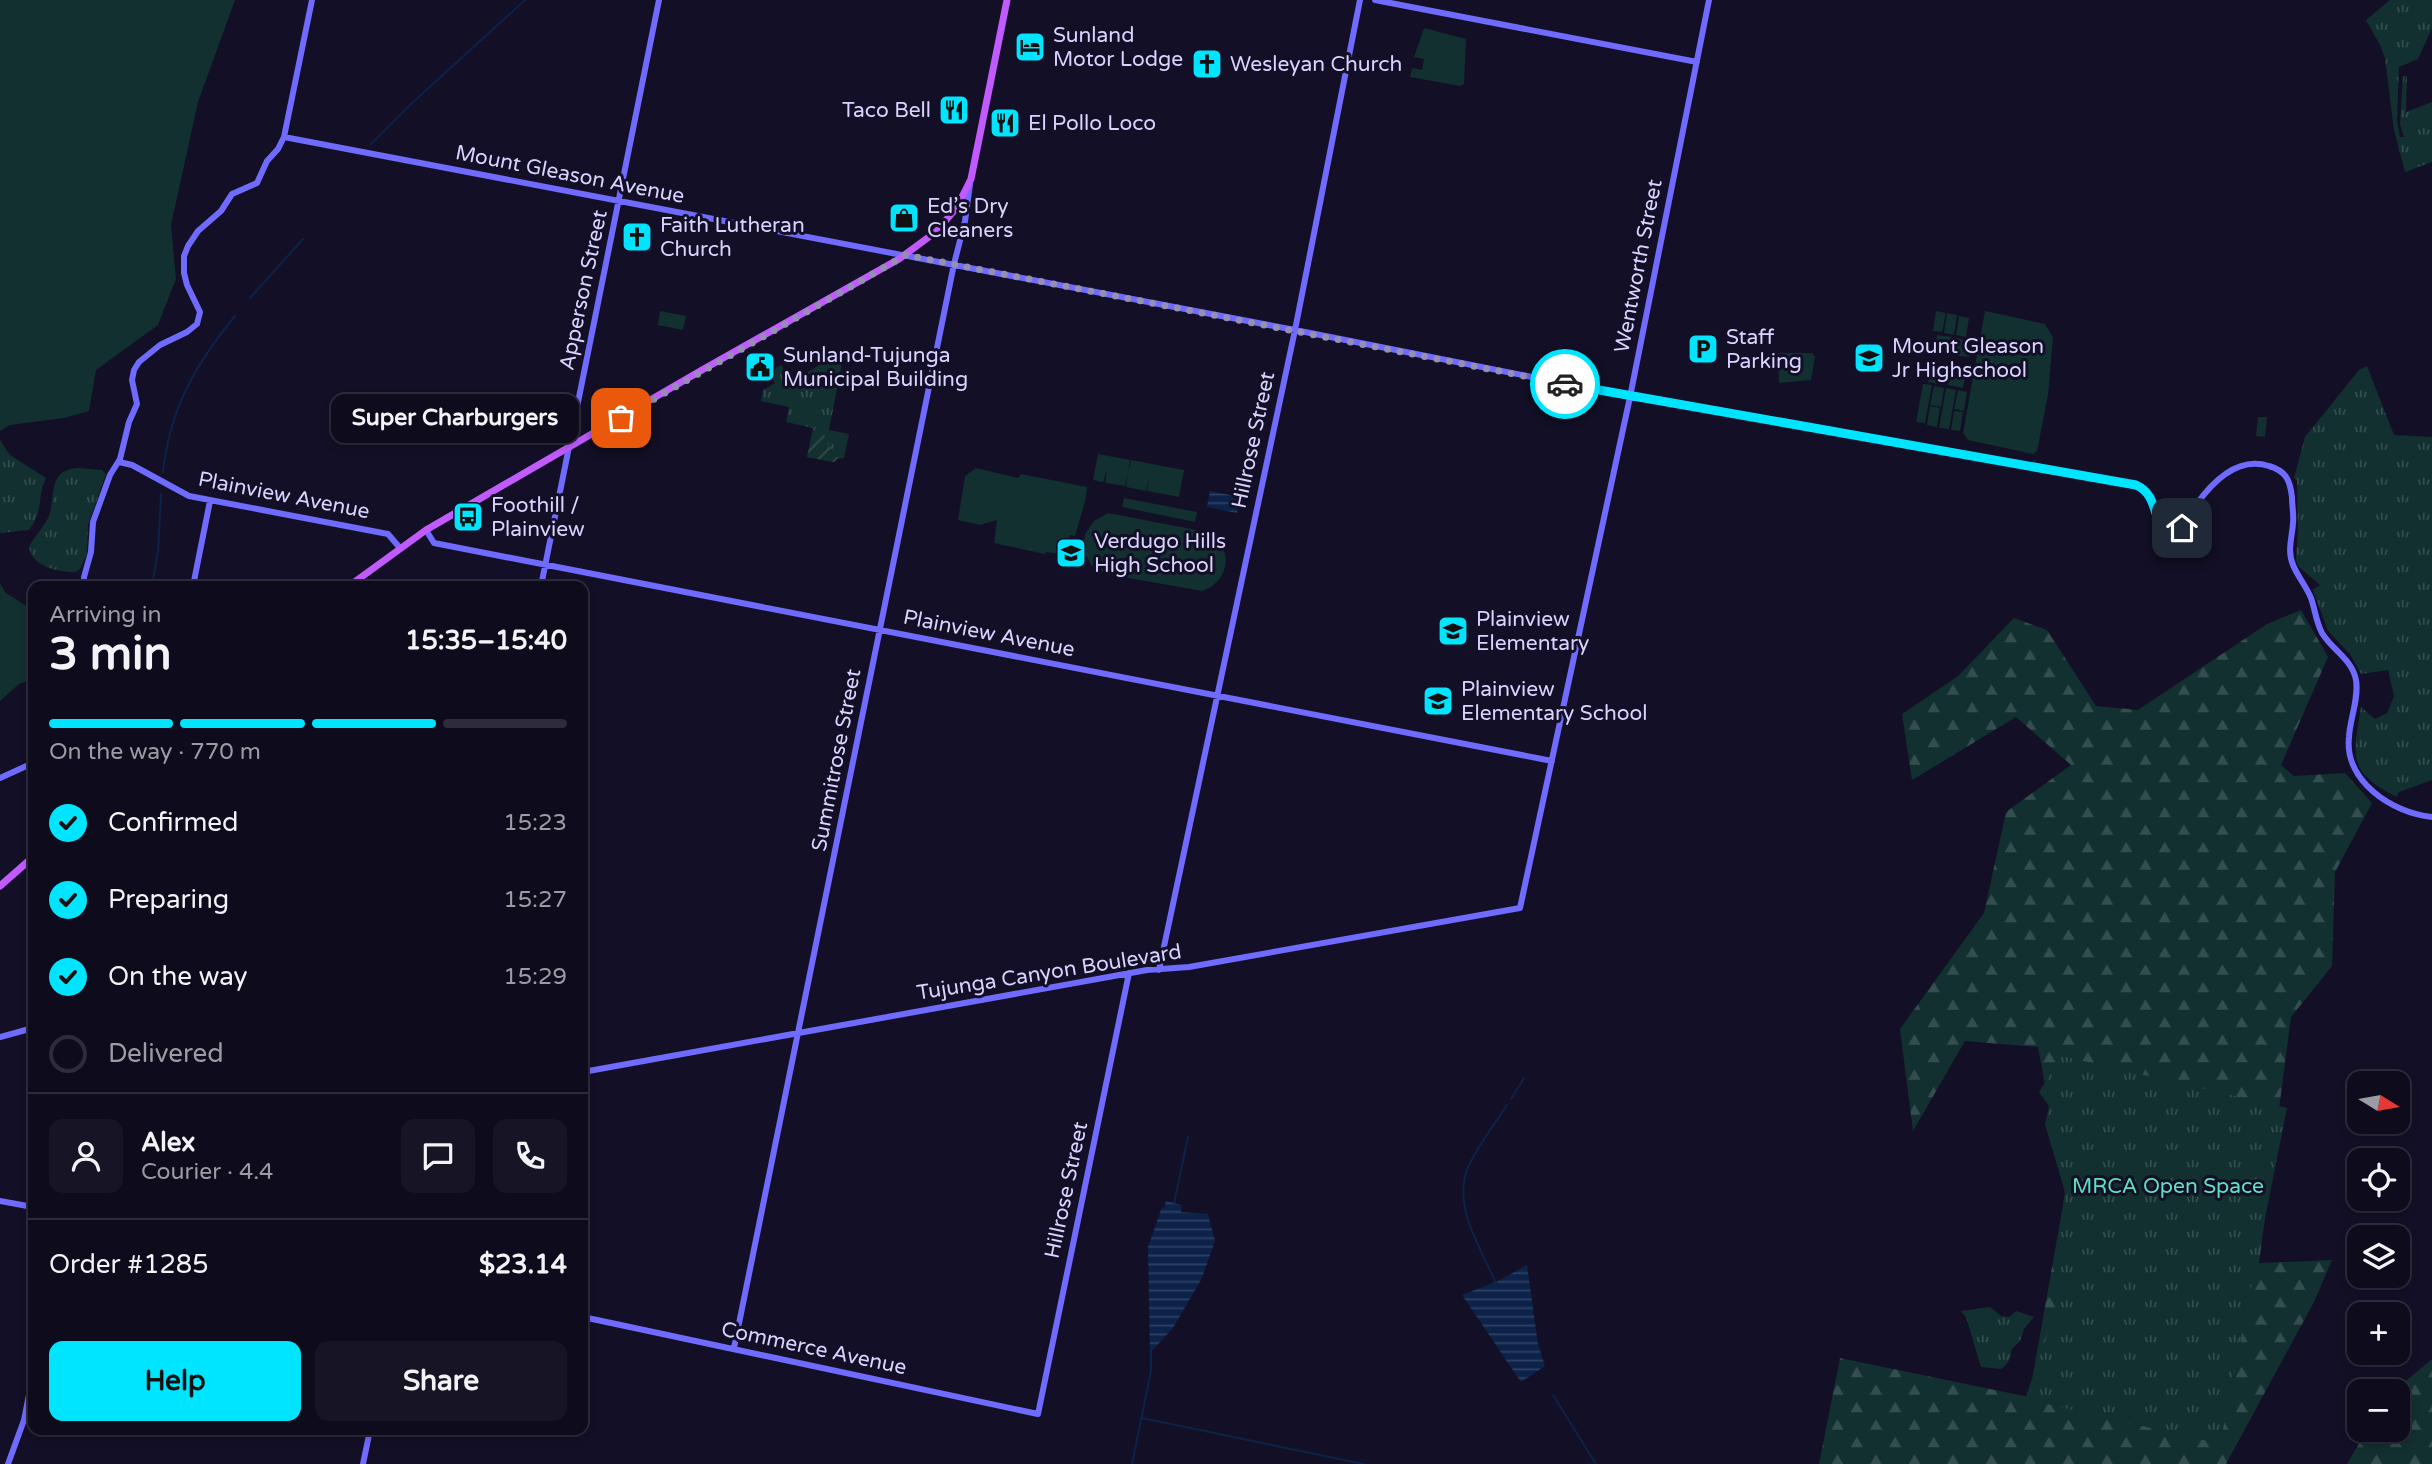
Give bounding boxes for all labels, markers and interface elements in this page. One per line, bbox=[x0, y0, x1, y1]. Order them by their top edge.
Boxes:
place label: Sunland Motor Lodge bbox=[1053, 23, 1183, 72]
hotel icon: Sunland Motor Lodge bbox=[1013, 30, 1047, 64]
church icon: Wesleyan Church bbox=[1190, 47, 1224, 81]
place label: Wesleyan Church bbox=[1230, 52, 1402, 77]
restaurant icon: Taco Bell bbox=[937, 93, 971, 127]
place label: Taco Bell bbox=[842, 98, 931, 123]
restaurant icon: El Pollo Loco bbox=[988, 106, 1022, 140]
place label: El Pollo Loco bbox=[1028, 111, 1156, 136]
street label: Mount Gleason Avenue bbox=[453, 140, 687, 209]
street label: Wentworth Street bbox=[1609, 177, 1668, 355]
place label: Ed’s Dry Cleaners bbox=[927, 194, 1013, 243]
shop icon: Ed’s Dry Cleaners bbox=[887, 201, 921, 235]
street label: Apperson Street bbox=[554, 208, 613, 372]
place label: Faith Lutheran Church bbox=[660, 213, 805, 262]
church icon: Faith Lutheran Church bbox=[620, 220, 654, 254]
place label: Staff Parking bbox=[1726, 325, 1802, 374]
parking icon: Staff Parking bbox=[1686, 332, 1720, 366]
place label: Mount Gleason Jr Highschool bbox=[1892, 334, 2044, 383]
school or university icon: Mount Gleason Jr Highschool bbox=[1852, 341, 1886, 375]
place label: Sunland-Tujunga Municipal Building bbox=[783, 343, 968, 392]
courier bbox=[1530, 349, 1600, 419]
public building icon: Sunland-Tujunga Municipal Building bbox=[743, 350, 777, 384]
icon: car bbox=[1546, 365, 1584, 403]
street label: Hillrose Street bbox=[1227, 369, 1280, 511]
pin bbox=[591, 388, 651, 448]
callout: Super Charburgers bbox=[330, 394, 579, 442]
icon: bag bbox=[602, 399, 640, 437]
text: Super Charburgers bbox=[352, 404, 558, 432]
street label: Plainview Avenue bbox=[196, 467, 372, 524]
place label: Foothill / Plainview bbox=[491, 493, 585, 542]
pin bbox=[2152, 498, 2212, 558]
bus stop icon: Foothill / Plainview bbox=[451, 500, 485, 534]
icon: home bbox=[2163, 509, 2201, 547]
place label: Verdugo Hills High School bbox=[1094, 529, 1226, 578]
school or university icon: Verdugo Hills High School bbox=[1054, 536, 1088, 570]
text: Arriving in bbox=[49, 601, 162, 629]
street label: Plainview Avenue bbox=[901, 605, 1077, 662]
place label: Plainview Elementary bbox=[1476, 607, 1589, 656]
school or university icon: Plainview Elementary bbox=[1436, 614, 1470, 648]
text: 15:35–15:40 bbox=[405, 625, 567, 656]
text: 3 min bbox=[49, 627, 172, 682]
street label: Summitrose Street bbox=[807, 667, 866, 853]
place label: Plainview Elementary School bbox=[1461, 677, 1648, 726]
school or university icon: Plainview Elementary School bbox=[1421, 684, 1455, 718]
text: On the way · 770 m bbox=[49, 738, 261, 766]
icon: check bbox=[49, 804, 87, 842]
text: Confirmed bbox=[108, 807, 238, 838]
text: 15:23 bbox=[503, 809, 567, 837]
icon: check bbox=[49, 881, 87, 919]
text: Preparing bbox=[108, 884, 229, 915]
text: 15:27 bbox=[503, 886, 567, 914]
street label: Tujunga Canyon Boulevard bbox=[915, 939, 1183, 1006]
icon: check bbox=[49, 958, 87, 996]
text: On the way bbox=[108, 961, 248, 992]
text: 15:29 bbox=[503, 963, 567, 991]
text: Delivered bbox=[108, 1038, 224, 1069]
north arrow bbox=[2347, 1071, 2410, 1134]
map controls bbox=[2347, 1071, 2410, 1442]
button: person bbox=[49, 1119, 123, 1193]
button: chat bbox=[401, 1119, 475, 1193]
button: phone bbox=[493, 1119, 567, 1193]
street label: Hillrose Street bbox=[1040, 1119, 1093, 1261]
text: Alex bbox=[141, 1127, 195, 1158]
button: locate bbox=[2347, 1148, 2410, 1211]
text: Courier · 4.4 bbox=[141, 1158, 273, 1186]
park label: MRCA Open Space bbox=[2072, 1174, 2264, 1199]
button: layers bbox=[2347, 1225, 2410, 1288]
text: Order #1285 bbox=[49, 1249, 209, 1280]
text: $23.14 bbox=[479, 1249, 567, 1280]
button: + bbox=[2347, 1302, 2410, 1365]
street label: Commerce Avenue bbox=[719, 1317, 909, 1380]
button: Help bbox=[49, 1341, 301, 1421]
button: Share bbox=[315, 1341, 567, 1421]
button: − bbox=[2347, 1379, 2410, 1442]

